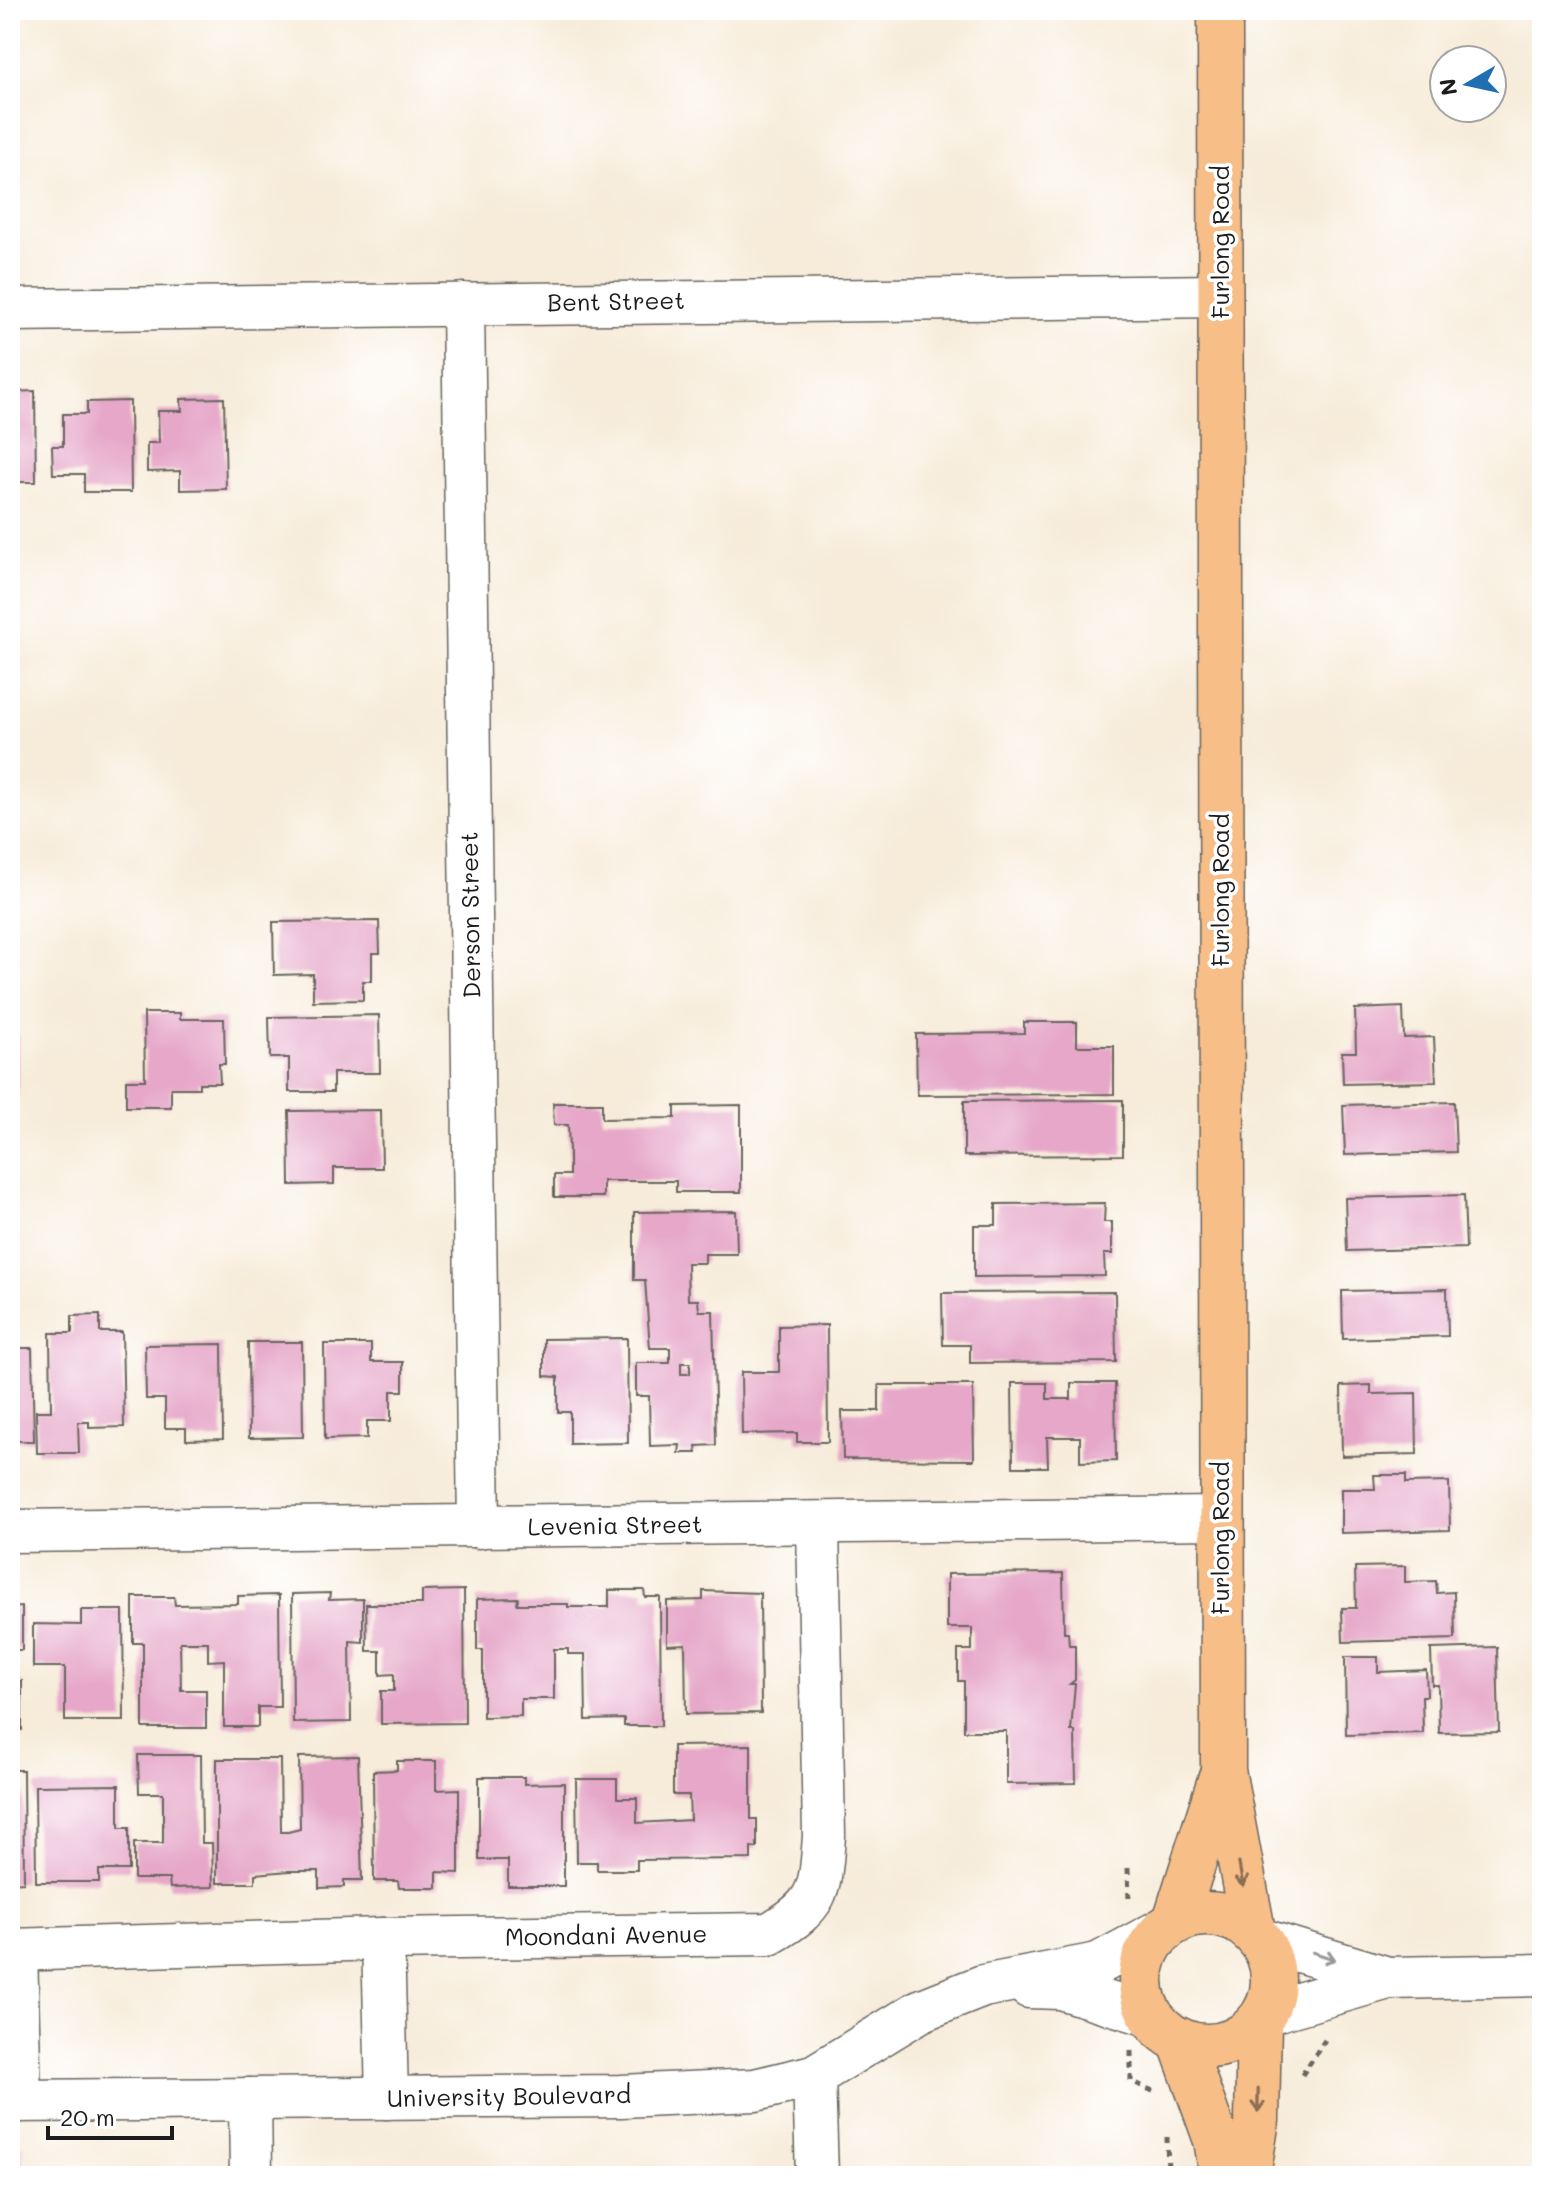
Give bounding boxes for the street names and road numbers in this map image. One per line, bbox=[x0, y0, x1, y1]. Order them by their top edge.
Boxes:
street label: Furlong Road bbox=[1204, 165, 1235, 319]
street label: Bent Street bbox=[547, 284, 685, 317]
street label: Furlong Road bbox=[1204, 813, 1235, 967]
street label: Derson Street bbox=[453, 831, 486, 999]
street label: Furlong Road bbox=[1204, 1461, 1235, 1615]
street label: Levenia Street bbox=[527, 1507, 703, 1542]
street label: Moondani Avenue bbox=[505, 1917, 707, 1952]
street label: University Boulevard bbox=[387, 2078, 631, 2113]

